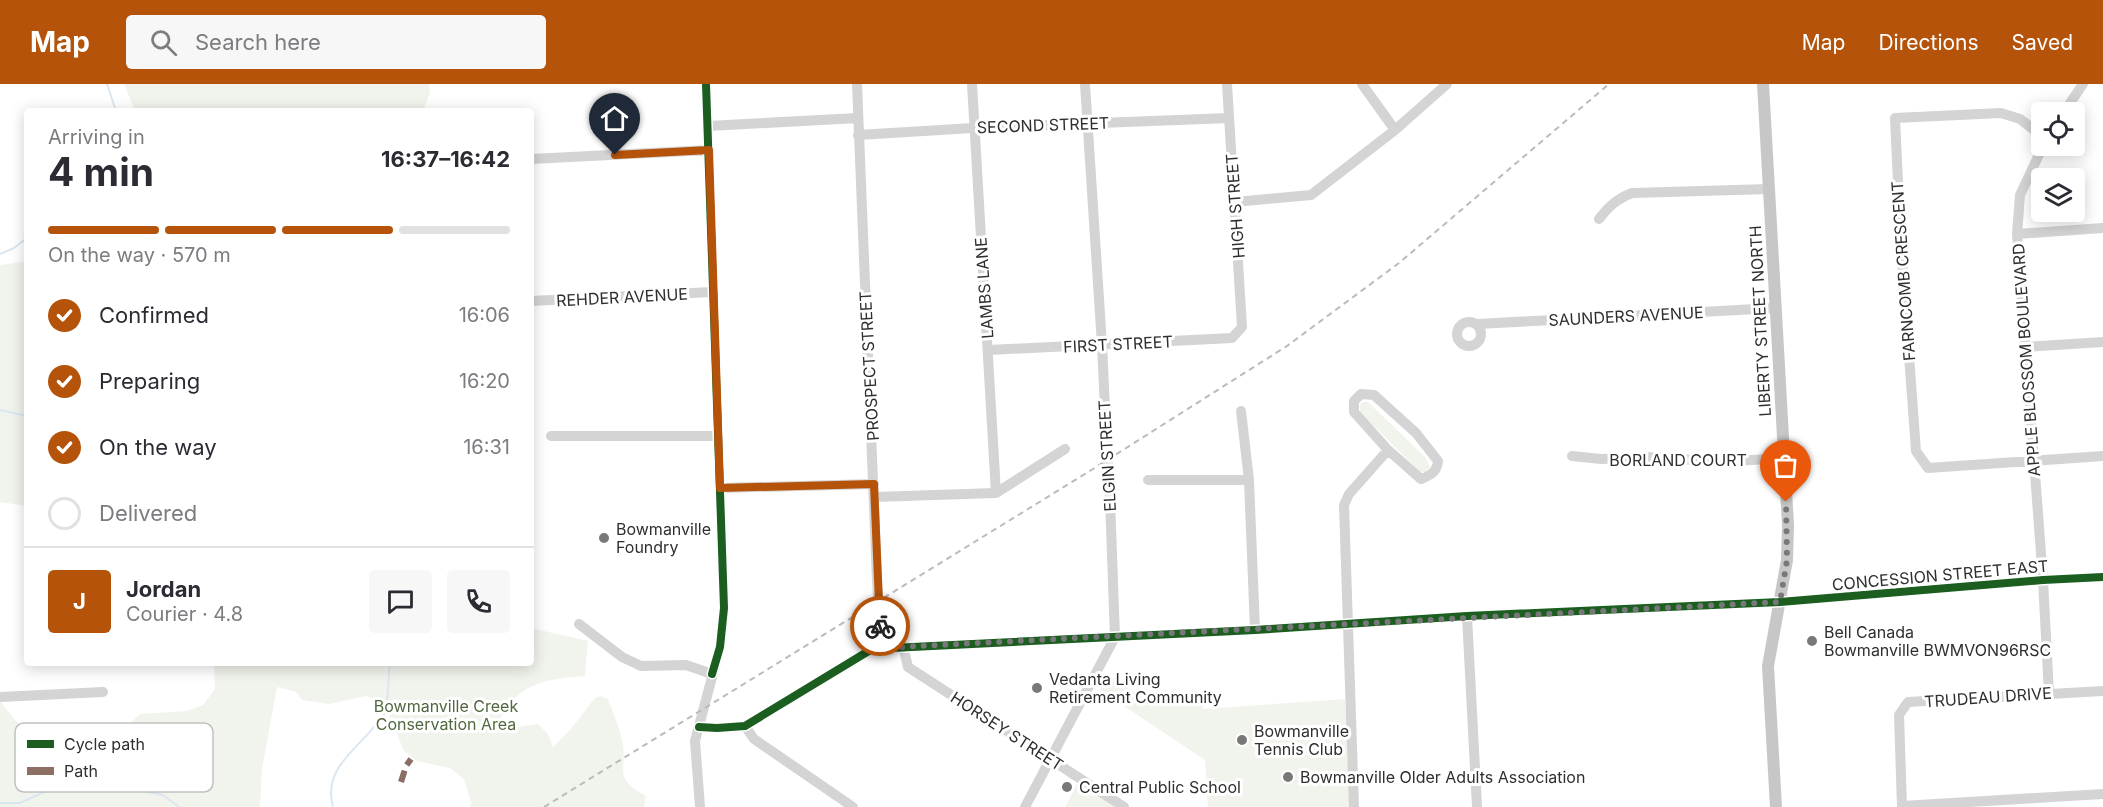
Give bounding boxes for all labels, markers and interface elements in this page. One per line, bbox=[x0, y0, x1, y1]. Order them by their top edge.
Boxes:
search box bbox=[126, 15, 546, 69]
text: Map bbox=[30, 25, 90, 59]
icon: search bbox=[147, 26, 180, 59]
text: Search here bbox=[195, 29, 321, 55]
text: Map bbox=[1802, 30, 1845, 55]
text: Directions bbox=[1878, 30, 1979, 55]
text: Saved bbox=[2012, 30, 2073, 55]
pin bbox=[589, 93, 640, 155]
icon: home bbox=[598, 102, 631, 135]
map controls bbox=[2031, 102, 2085, 222]
button: locate bbox=[2031, 102, 2085, 156]
street label: SECOND STREET bbox=[977, 113, 1109, 137]
text: Arriving in bbox=[48, 125, 145, 149]
text: 16:37–16:42 bbox=[381, 146, 510, 172]
text: 4 min bbox=[48, 148, 154, 195]
street label: HIGH STREET bbox=[1221, 153, 1249, 259]
button: layers bbox=[2031, 168, 2085, 222]
street label: FARNCOMB CRESCENT bbox=[1887, 180, 1919, 362]
street label: LIBERTY STREET NORTH bbox=[1745, 225, 1775, 417]
street label: LAMBS LANE bbox=[970, 237, 998, 339]
text: On the way · 570 m bbox=[48, 243, 231, 267]
street label: APPLE BLOSSOM BOULEVARD bbox=[2008, 243, 2044, 477]
street label: REHDER AVENUE bbox=[556, 284, 688, 310]
street label: PROSPECT STREET bbox=[855, 291, 883, 441]
icon: check bbox=[48, 299, 81, 332]
text: Confirmed bbox=[99, 302, 209, 328]
street label: SAUNDERS AVENUE bbox=[1548, 302, 1704, 330]
text: 16:06 bbox=[459, 303, 510, 327]
street label: FIRST STREET bbox=[1063, 331, 1173, 357]
icon: check bbox=[48, 365, 81, 398]
text: Preparing bbox=[99, 368, 200, 394]
text: 16:20 bbox=[459, 369, 510, 393]
street label: ELGIN STREET bbox=[1094, 400, 1120, 512]
icon: check bbox=[48, 431, 81, 464]
text: On the way bbox=[99, 434, 217, 460]
text: 16:31 bbox=[463, 435, 510, 459]
pin bbox=[1760, 440, 1811, 502]
icon: bag bbox=[1769, 449, 1802, 482]
street label: BORLAND COURT bbox=[1609, 450, 1747, 470]
text: Delivered bbox=[99, 500, 197, 526]
place label: Bowmanville Foundry bbox=[616, 519, 711, 557]
marker: Bowmanville Foundry bbox=[597, 531, 611, 545]
street label: CONCESSION STREET EAST bbox=[1831, 556, 2049, 594]
button: chat bbox=[369, 570, 432, 633]
button: phone bbox=[447, 570, 510, 633]
text: Jordan bbox=[126, 576, 201, 602]
text: J bbox=[73, 588, 86, 614]
courier bbox=[850, 596, 910, 656]
text: Courier · 4.8 bbox=[126, 602, 243, 626]
icon: bike bbox=[864, 610, 897, 643]
place label: Bell Canada Bowmanville BWMVON96RSC bbox=[1824, 622, 2051, 660]
marker: Bell Canada Bowmanville BWMVON96RSC bbox=[1805, 634, 1819, 648]
place label: Vedanta Living Retirement Community bbox=[1049, 669, 1222, 707]
marker: Vedanta Living Retirement Community bbox=[1030, 681, 1044, 695]
street label: TRUDEAU DRIVE bbox=[1924, 683, 2052, 711]
street label: HORSEY STREET bbox=[947, 687, 1067, 775]
park label: Bowmanville Creek Conservation Area bbox=[374, 696, 518, 734]
place label: Bowmanville Tennis Club bbox=[1254, 721, 1349, 759]
legend bbox=[15, 723, 213, 792]
marker: Bowmanville Tennis Club bbox=[1235, 733, 1249, 747]
text: Cycle path bbox=[64, 734, 145, 754]
text: Path bbox=[64, 761, 98, 781]
place label: Bowmanville Older Adults Association bbox=[1300, 767, 1585, 787]
marker: Bowmanville Older Adults Association bbox=[1281, 770, 1295, 784]
place label: Central Public School bbox=[1079, 777, 1241, 797]
marker: Central Public School bbox=[1060, 780, 1074, 794]

